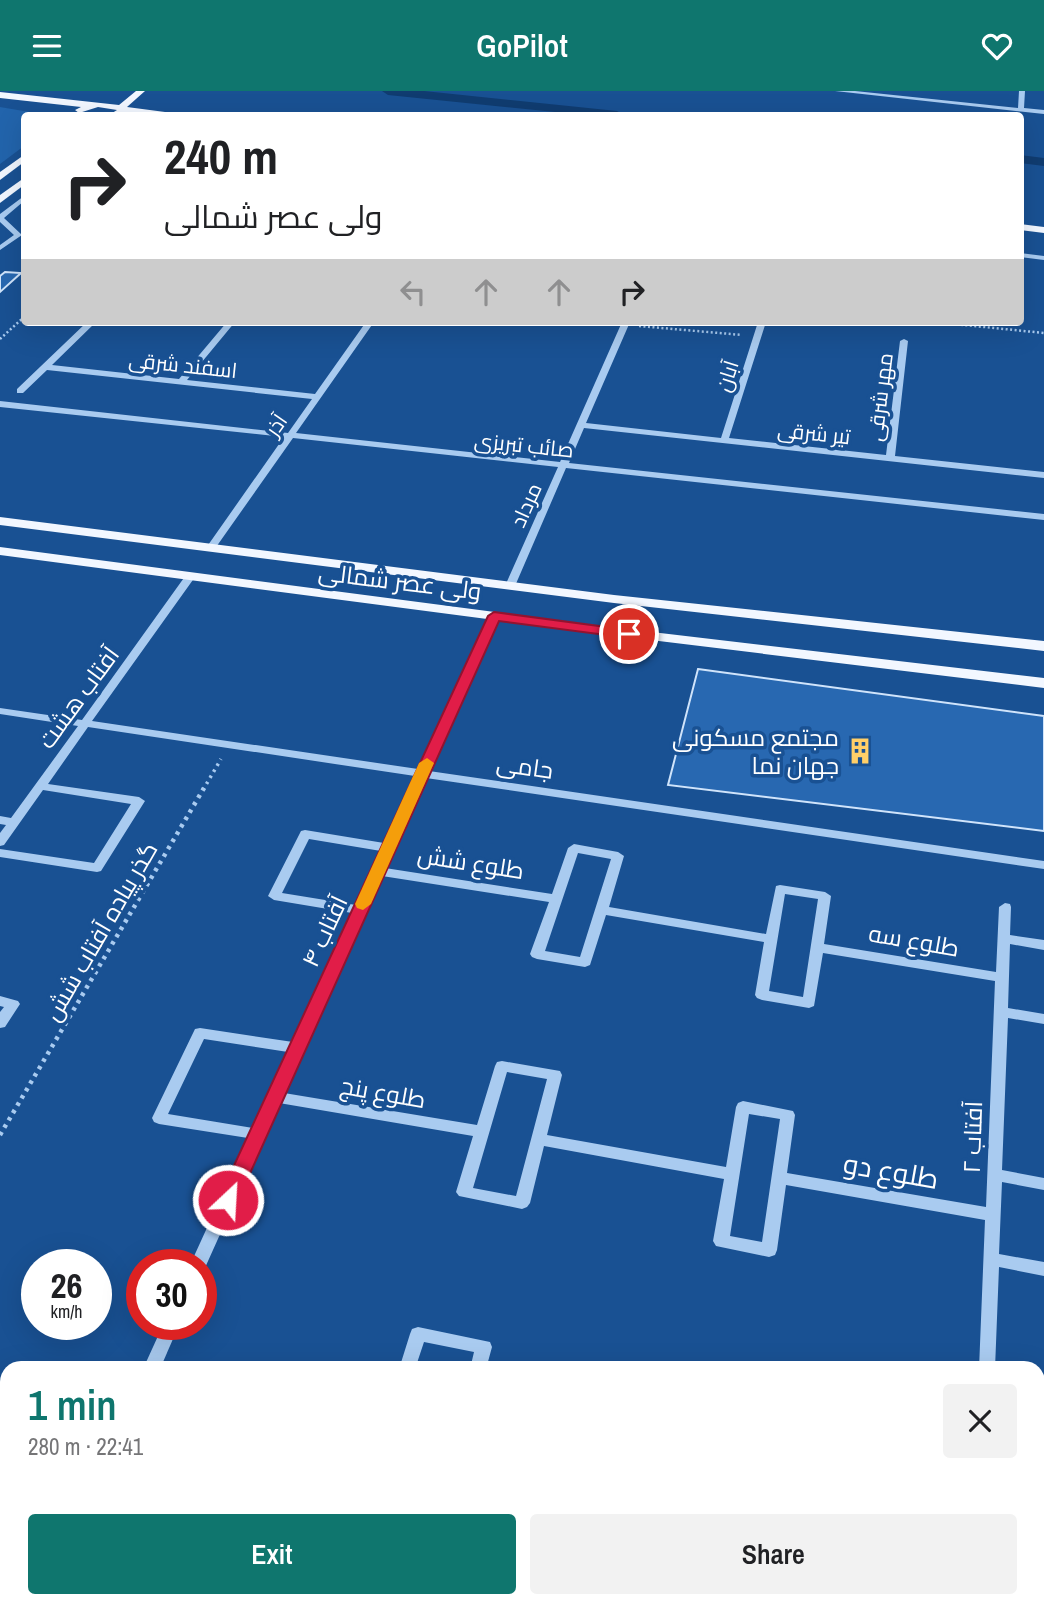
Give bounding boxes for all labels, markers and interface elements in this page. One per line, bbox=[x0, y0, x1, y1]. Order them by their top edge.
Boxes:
text: GoPilot bbox=[476, 24, 568, 67]
icon: menu bbox=[28, 27, 66, 65]
icon: heart bbox=[978, 27, 1016, 65]
text: 240 m bbox=[164, 123, 278, 189]
icon: right bbox=[49, 140, 140, 231]
text: ولی عصر شمالی bbox=[164, 195, 382, 238]
icon: left bbox=[394, 273, 432, 311]
icon: ahead bbox=[467, 273, 505, 311]
icon: ahead bbox=[540, 273, 578, 311]
icon: right bbox=[613, 273, 651, 311]
street label: اسفند شرقی bbox=[127, 345, 239, 385]
street label: مهر شرقی bbox=[860, 351, 900, 443]
street label: آبان bbox=[708, 356, 746, 395]
street label: آذر bbox=[257, 408, 294, 443]
street label: تیر شرقی bbox=[776, 415, 852, 451]
street label: صائب تبریزی bbox=[473, 425, 575, 465]
street label: مرداد bbox=[503, 478, 549, 532]
street label: ولی عصر شمالی bbox=[317, 555, 483, 607]
pin bbox=[599, 604, 659, 664]
icon: arrive bbox=[610, 615, 648, 653]
street label: آفتاب هشت bbox=[30, 639, 126, 755]
place label: مجتمع مسکونی جهان نما bbox=[672, 721, 839, 781]
building icon: مجتمع مسکونی جهان نما bbox=[845, 736, 875, 766]
street label: جامی bbox=[495, 746, 555, 786]
street label: گذر پیاده آفتاب شش bbox=[36, 836, 165, 1027]
street label: طلوع شش bbox=[415, 838, 527, 887]
street label: آفتاب ۴ bbox=[294, 890, 355, 972]
street label: طلوع سه bbox=[866, 916, 962, 965]
street label: طلوع پنج bbox=[338, 1069, 428, 1116]
street label: آفتاب ۲ bbox=[955, 1100, 989, 1174]
street label: طلوع دو bbox=[840, 1144, 942, 1198]
position arrow bbox=[191, 1163, 265, 1237]
speed limit sign: 30 bbox=[126, 1249, 217, 1340]
text: 26 bbox=[51, 1262, 82, 1309]
text: km/h bbox=[51, 1299, 83, 1324]
text: 1 min bbox=[28, 1377, 117, 1433]
button: close bbox=[943, 1384, 1017, 1458]
text: 280 m · 22:41 bbox=[28, 1431, 143, 1462]
button: Exit bbox=[28, 1514, 516, 1594]
button: Share bbox=[530, 1514, 1017, 1594]

